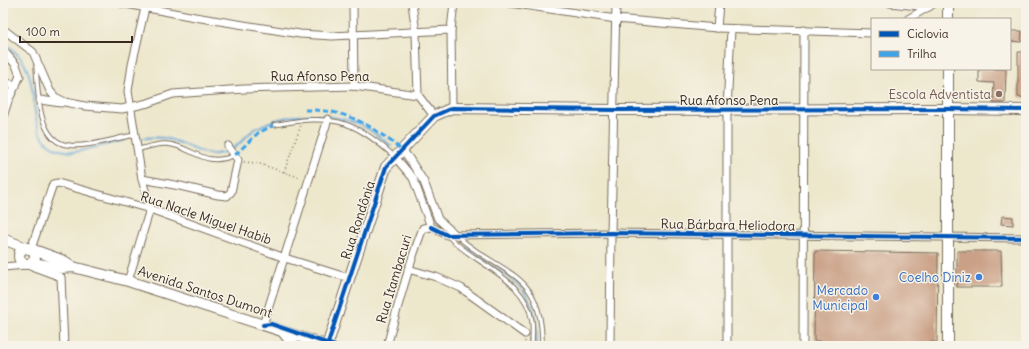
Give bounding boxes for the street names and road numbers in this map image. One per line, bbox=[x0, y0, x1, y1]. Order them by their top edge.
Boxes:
street label: Rua Afonso Pena bbox=[270, 68, 370, 85]
street label: Rua Afonso Pena bbox=[679, 92, 779, 109]
street label: Rua Rondônia bbox=[337, 178, 379, 262]
street label: Rua Nacle Miguel Habib bbox=[138, 188, 274, 248]
street label: Rua Bárbara Heliodora bbox=[661, 215, 795, 235]
street label: Rua Itambacuri bbox=[372, 233, 416, 325]
street label: Avenida Santos Dumont bbox=[136, 262, 275, 322]

